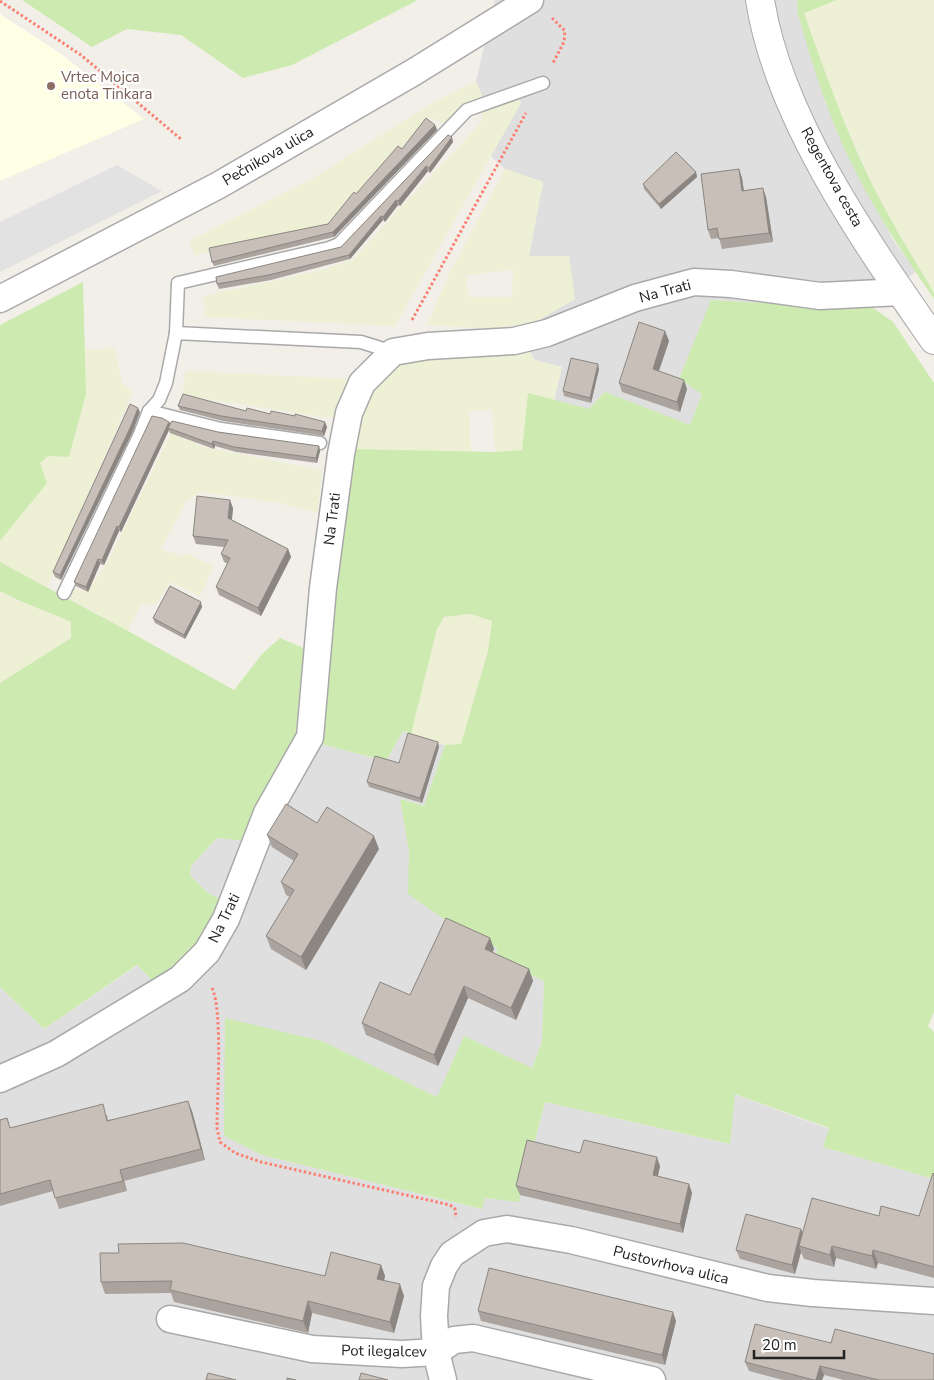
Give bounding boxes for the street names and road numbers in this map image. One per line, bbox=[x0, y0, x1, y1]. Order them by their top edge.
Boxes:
street label: Pečnikova ulica bbox=[219, 122, 317, 190]
street label: Regentova cesta bbox=[796, 124, 868, 230]
street label: Na Trati bbox=[637, 275, 693, 307]
street label: Na Trati bbox=[319, 492, 345, 546]
street label: Na Trati bbox=[203, 890, 245, 946]
street label: Pustovrhova ulica bbox=[611, 1241, 731, 1289]
street label: Pot ilegalcev bbox=[341, 1340, 427, 1362]

